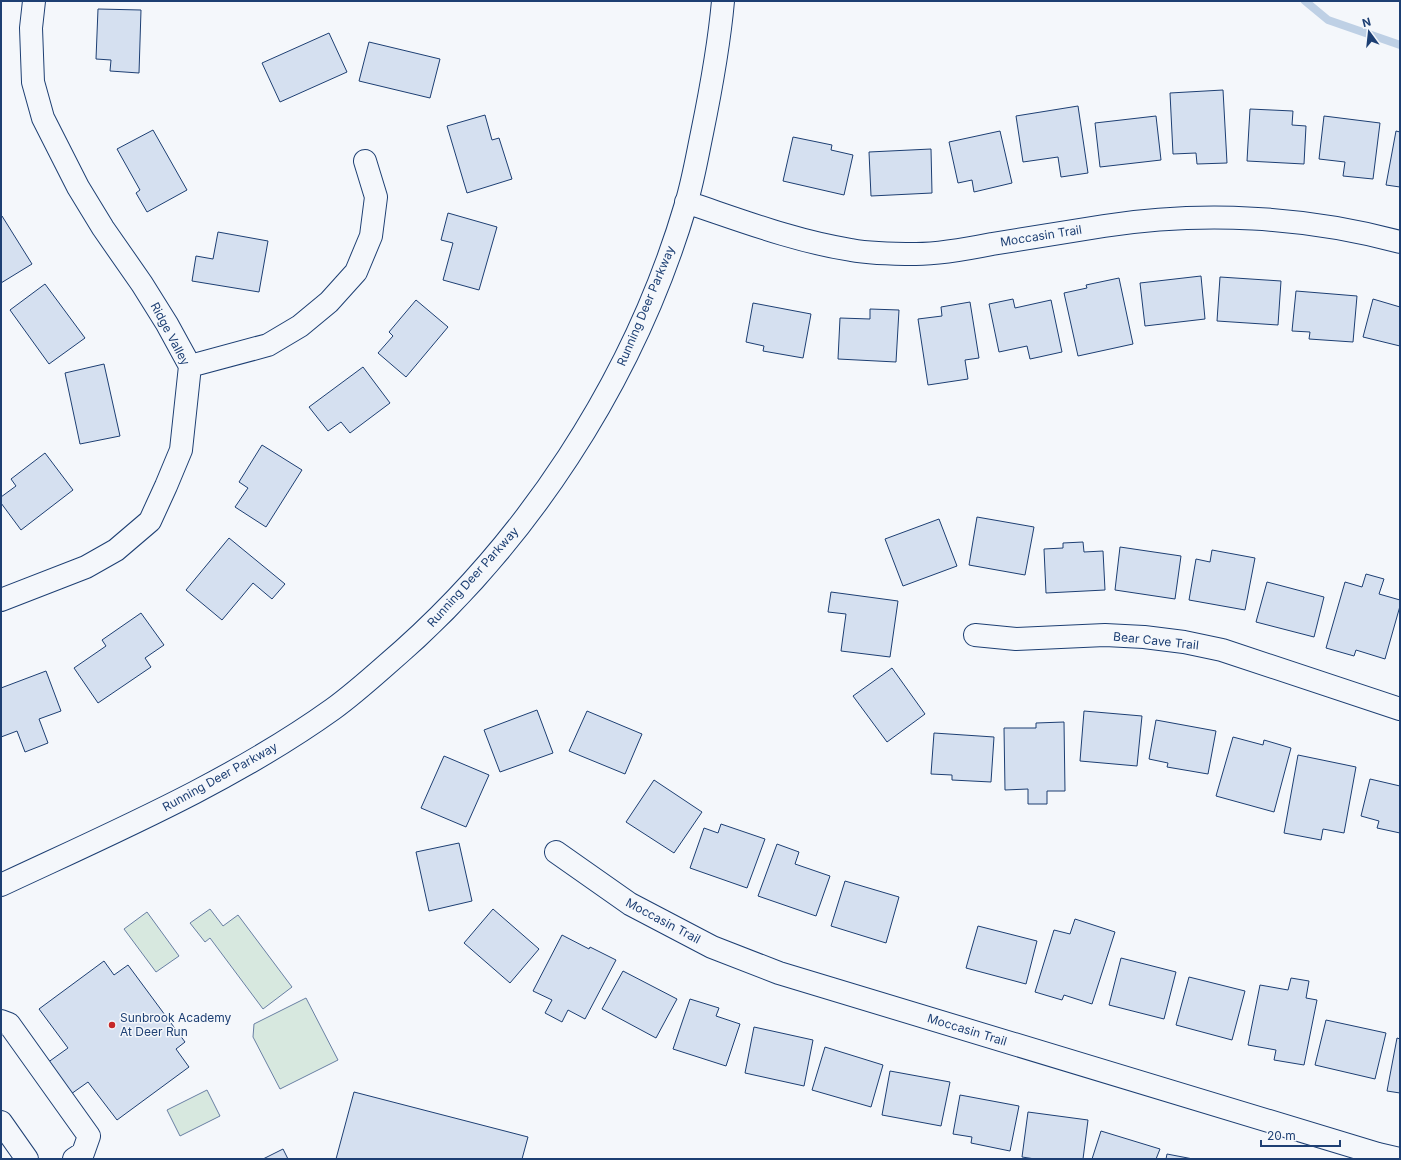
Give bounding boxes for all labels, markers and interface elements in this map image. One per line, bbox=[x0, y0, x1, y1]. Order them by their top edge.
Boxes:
north arrow bbox=[1349, 12, 1389, 52]
text: N bbox=[1361, 14, 1372, 30]
street label: Moccasin Trail bbox=[999, 222, 1083, 249]
street label: Running Deer Parkway bbox=[613, 243, 678, 368]
street label: Ridge Valley bbox=[148, 300, 193, 368]
street label: Running Deer Parkway bbox=[424, 523, 522, 630]
street label: Bear Cave Trail bbox=[1113, 629, 1200, 652]
street label: Running Deer Parkway bbox=[160, 739, 280, 814]
street label: Moccasin Trail bbox=[623, 895, 703, 947]
place label: Sunbrook Academy At Deer Run bbox=[120, 1010, 232, 1039]
street label: Moccasin Trail bbox=[926, 1010, 1009, 1049]
marker: Sunbrook Academy At Deer Run bbox=[107, 1020, 117, 1030]
scale bar bbox=[1261, 1122, 1340, 1148]
text: 20 m bbox=[1267, 1128, 1296, 1143]

